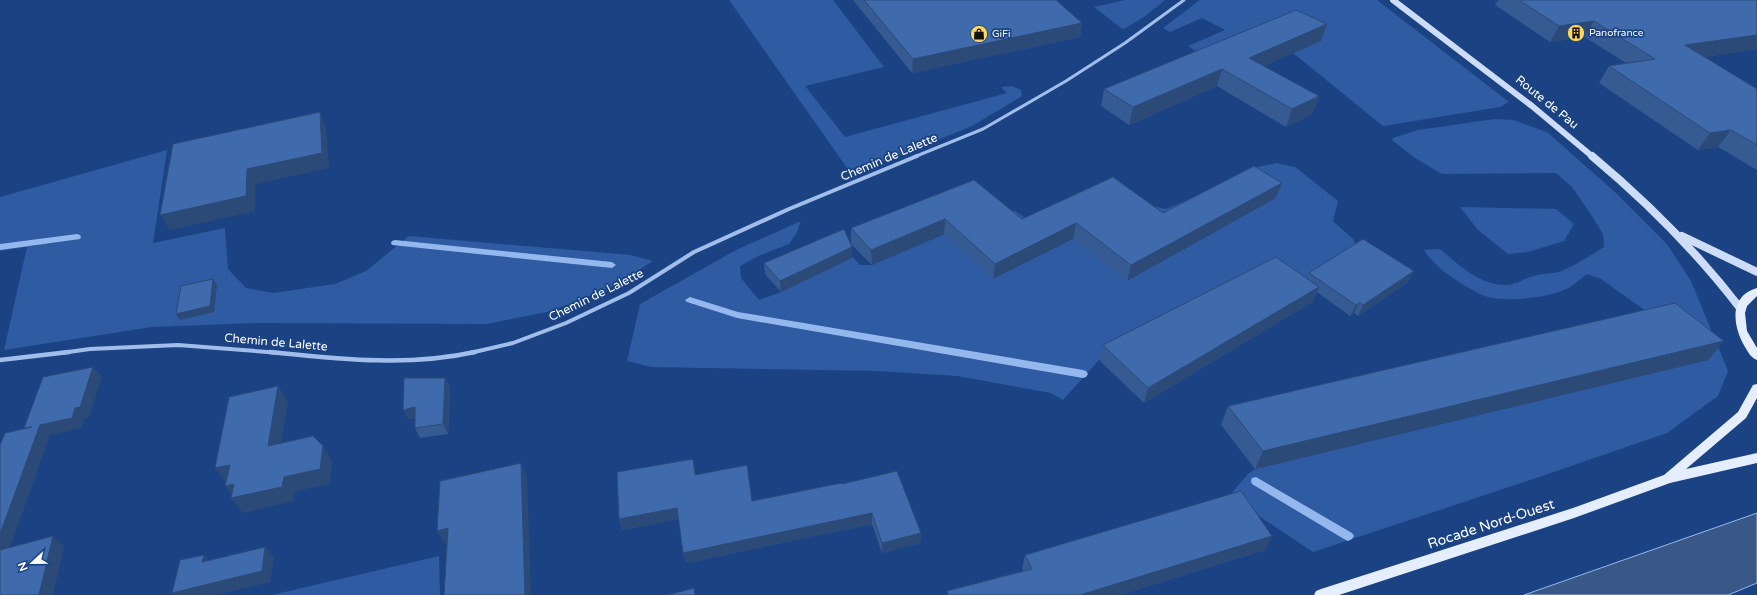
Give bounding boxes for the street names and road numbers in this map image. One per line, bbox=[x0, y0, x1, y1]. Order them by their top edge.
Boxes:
street label: Route de Pau bbox=[1513, 72, 1581, 132]
street label: Chemin de Lalette bbox=[839, 130, 940, 184]
street label: Chemin de Lalette bbox=[546, 266, 646, 324]
street label: Chemin de Lalette bbox=[224, 331, 328, 354]
street label: Rocade Nord-Ouest bbox=[1425, 495, 1557, 553]

